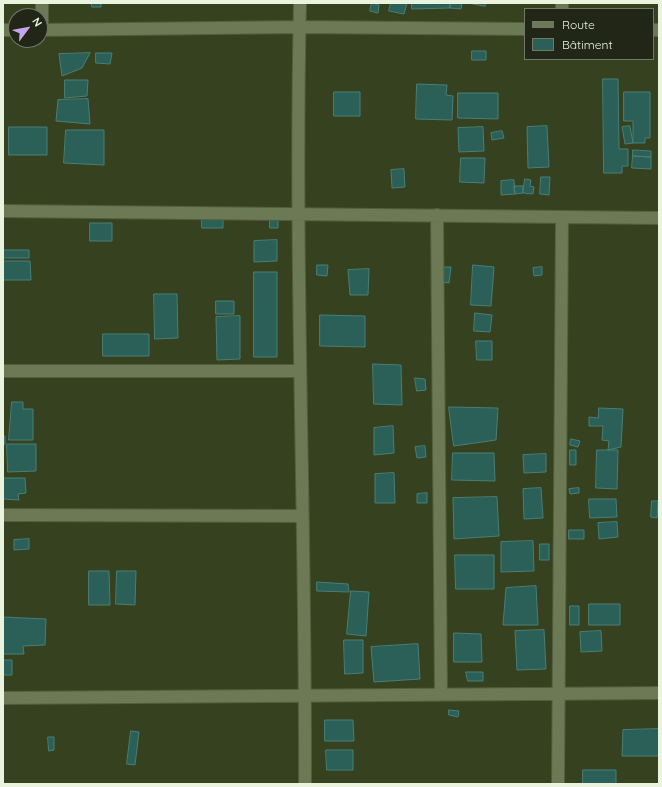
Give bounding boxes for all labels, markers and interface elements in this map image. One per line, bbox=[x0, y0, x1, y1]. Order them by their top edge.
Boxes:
north arrow bbox=[8, 8, 48, 48]
legend bbox=[524, 8, 654, 60]
text: N bbox=[29, 15, 45, 29]
text: Route bbox=[562, 17, 595, 32]
text: Bâtiment bbox=[562, 37, 612, 52]

